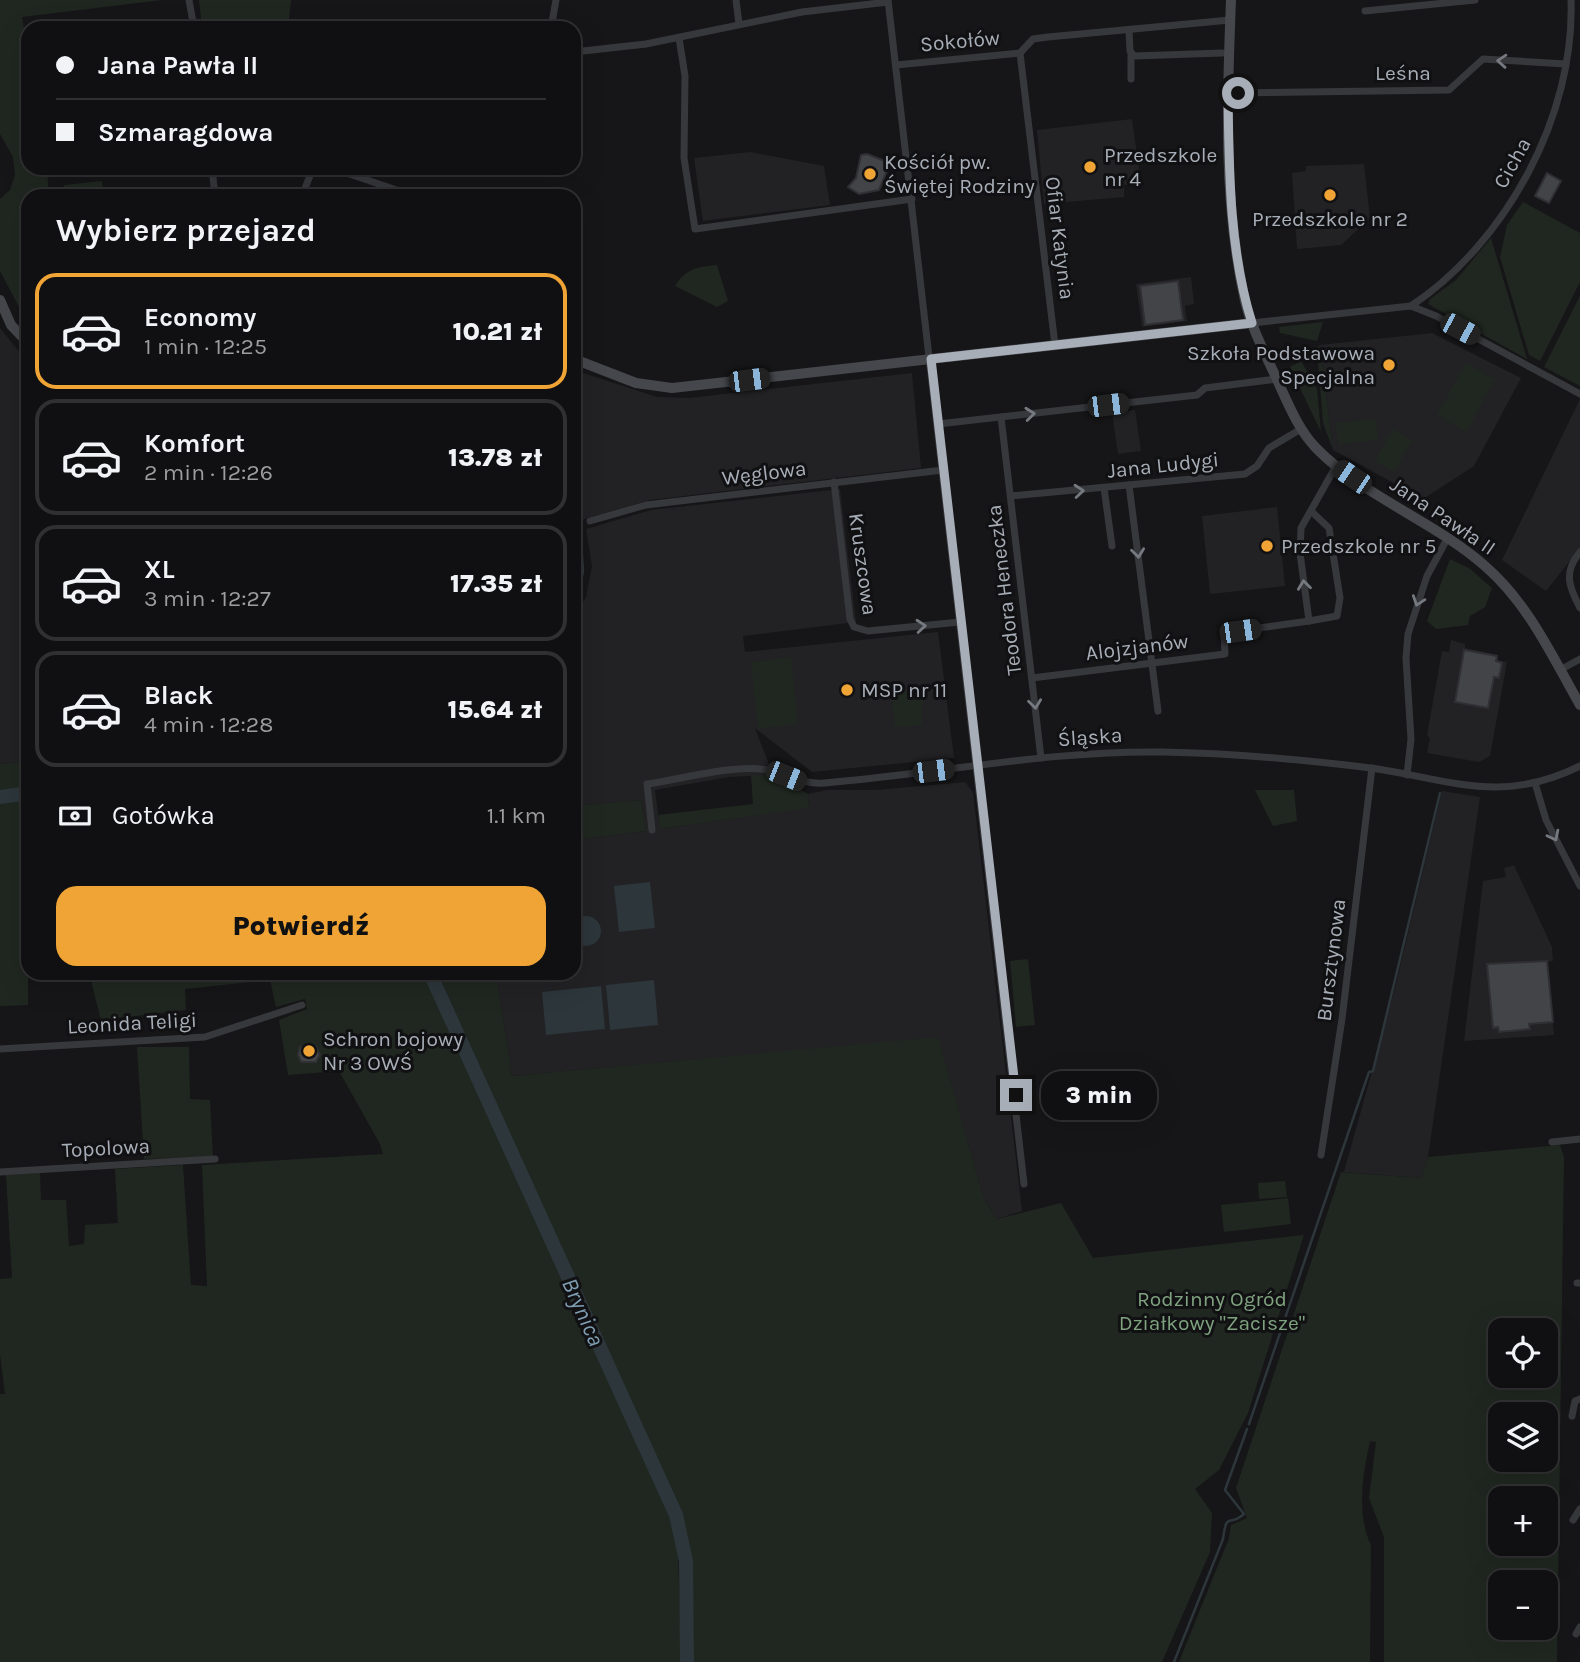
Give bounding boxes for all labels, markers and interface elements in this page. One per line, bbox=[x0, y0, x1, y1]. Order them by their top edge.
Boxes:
street label: Sokołów bbox=[919, 26, 1001, 56]
text: Jana Pawła II bbox=[98, 50, 258, 81]
one-way arrow bbox=[1496, 54, 1507, 69]
street label: Leśna bbox=[1375, 61, 1431, 85]
route start bbox=[1222, 77, 1254, 109]
text: Szmaragdowa bbox=[98, 117, 273, 148]
street label: Cicha bbox=[1488, 133, 1536, 193]
place label: Przedszkole nr 4 bbox=[1104, 143, 1217, 191]
place label: Kościół pw. Świętej Rodziny bbox=[884, 150, 1035, 198]
marker: Przedszkole nr 4 bbox=[1082, 159, 1098, 175]
marker: Kościół pw. Świętej Rodziny bbox=[862, 166, 878, 182]
street label: Ofiar Katynia bbox=[1041, 175, 1079, 301]
marker: Przedszkole nr 2 bbox=[1322, 187, 1338, 203]
place label: Przedszkole nr 2 bbox=[1252, 207, 1408, 231]
text: Wybierz przejazd bbox=[56, 212, 316, 249]
icon: car bbox=[60, 300, 123, 363]
text: Economy bbox=[144, 302, 256, 333]
car bbox=[1437, 310, 1484, 348]
text: 10.21 zł bbox=[452, 316, 542, 347]
text: 1 min · 12:25 bbox=[144, 333, 267, 360]
place label: Szkoła Podstawowa Specjalna bbox=[1187, 341, 1375, 389]
marker: Szkoła Podstawowa Specjalna bbox=[1381, 357, 1397, 373]
car bbox=[727, 367, 772, 393]
car bbox=[1086, 392, 1131, 418]
one-way arrow bbox=[1025, 407, 1036, 422]
icon: car bbox=[60, 426, 123, 489]
text: Komfort bbox=[144, 428, 245, 459]
text: 13.78 zł bbox=[448, 442, 542, 473]
street label: Jana Ludygi bbox=[1106, 447, 1220, 483]
street label: Węglowa bbox=[720, 456, 808, 490]
car bbox=[1329, 457, 1376, 497]
text: 2 min · 12:26 bbox=[144, 459, 273, 486]
street label: Jana Pawła II bbox=[1386, 472, 1500, 560]
one-way arrow bbox=[1073, 483, 1084, 498]
street label: Teodora Heneczka bbox=[982, 503, 1026, 677]
street label: Kruszcowa bbox=[844, 511, 882, 617]
place label: Przedszkole nr 5 bbox=[1281, 534, 1436, 558]
marker: Przedszkole nr 5 bbox=[1259, 538, 1275, 554]
one-way arrow bbox=[1131, 547, 1146, 559]
icon: car bbox=[60, 552, 123, 615]
text: XL bbox=[144, 554, 175, 585]
text: 17.35 zł bbox=[450, 568, 542, 599]
one-way arrow bbox=[1297, 580, 1312, 591]
text: 3 min · 12:27 bbox=[144, 585, 271, 612]
one-way arrow bbox=[1412, 594, 1426, 606]
car bbox=[1218, 618, 1263, 644]
one-way arrow bbox=[916, 619, 927, 634]
street label: Alojzjanów bbox=[1084, 629, 1190, 665]
icon: car bbox=[60, 678, 123, 741]
place label: MSP nr 11 bbox=[861, 678, 947, 702]
text: Black bbox=[144, 680, 213, 711]
marker: MSP nr 11 bbox=[839, 682, 855, 698]
text: 15.64 zł bbox=[448, 694, 542, 725]
one-way arrow bbox=[1027, 699, 1042, 710]
text: 4 min · 12:28 bbox=[144, 711, 273, 738]
street label: Śląska bbox=[1057, 723, 1123, 751]
car bbox=[763, 758, 810, 794]
car bbox=[911, 758, 956, 784]
icon: cash bbox=[56, 797, 94, 835]
text: Gotówka bbox=[112, 800, 215, 831]
text: 1.1 km bbox=[487, 802, 546, 829]
one-way arrow bbox=[1545, 829, 1559, 841]
button: Potwierdź bbox=[56, 886, 546, 966]
street label: Bursztynowa bbox=[1312, 898, 1350, 1022]
street label: Leonida Teligi bbox=[66, 1008, 198, 1038]
place label: Schron bojowy Nr 3 OWŚ bbox=[323, 1027, 463, 1075]
marker: Schron bojowy Nr 3 OWŚ bbox=[301, 1043, 317, 1059]
callout: 3 min bbox=[1040, 1070, 1156, 1120]
route end bbox=[1000, 1079, 1032, 1111]
text: 3 min bbox=[1066, 1082, 1132, 1109]
street label: Topolowa bbox=[61, 1134, 151, 1162]
water label: Brynica bbox=[556, 1274, 610, 1350]
park label: Rodzinny Ogród Działkowy "Zacisze" bbox=[1119, 1287, 1305, 1335]
map controls bbox=[1488, 1318, 1558, 1640]
button: locate bbox=[1488, 1318, 1558, 1388]
button: layers bbox=[1488, 1402, 1558, 1472]
button: + bbox=[1488, 1486, 1558, 1556]
button: − bbox=[1488, 1570, 1558, 1640]

